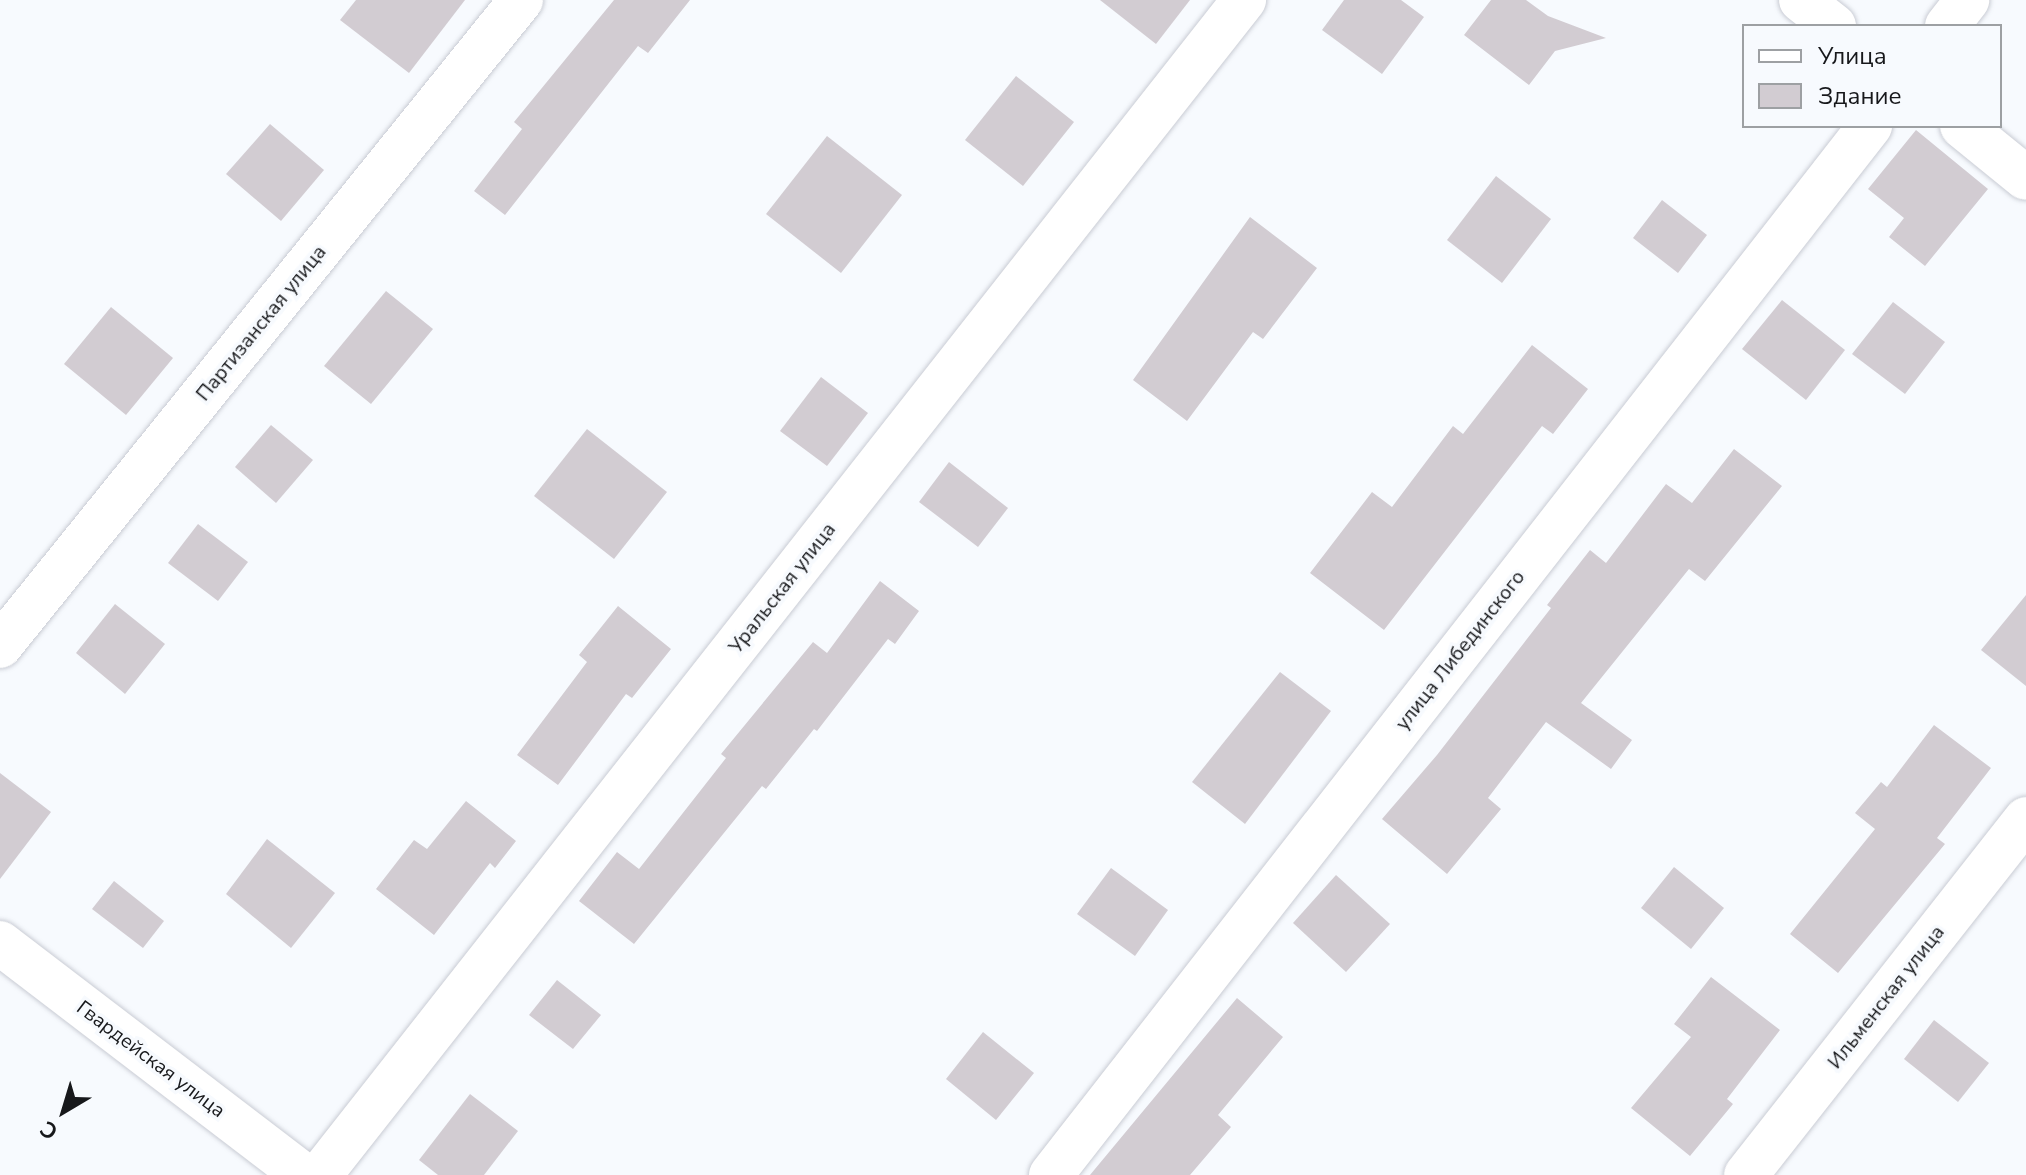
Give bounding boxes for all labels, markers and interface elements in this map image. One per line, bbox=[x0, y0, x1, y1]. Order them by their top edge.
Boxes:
legend bbox=[1742, 24, 2002, 128]
text: Улица bbox=[1818, 40, 1887, 72]
text: Здание bbox=[1818, 80, 1902, 112]
street label: Партизанская улица bbox=[191, 240, 331, 406]
street label: Уральская улица bbox=[724, 518, 840, 658]
street label: улица Либединского bbox=[1390, 565, 1530, 735]
street label: Ильменская улица bbox=[1823, 921, 1949, 1073]
street label: Гвардейская улица bbox=[72, 995, 230, 1123]
north arrow bbox=[24, 1071, 104, 1151]
text: С bbox=[34, 1113, 64, 1146]

